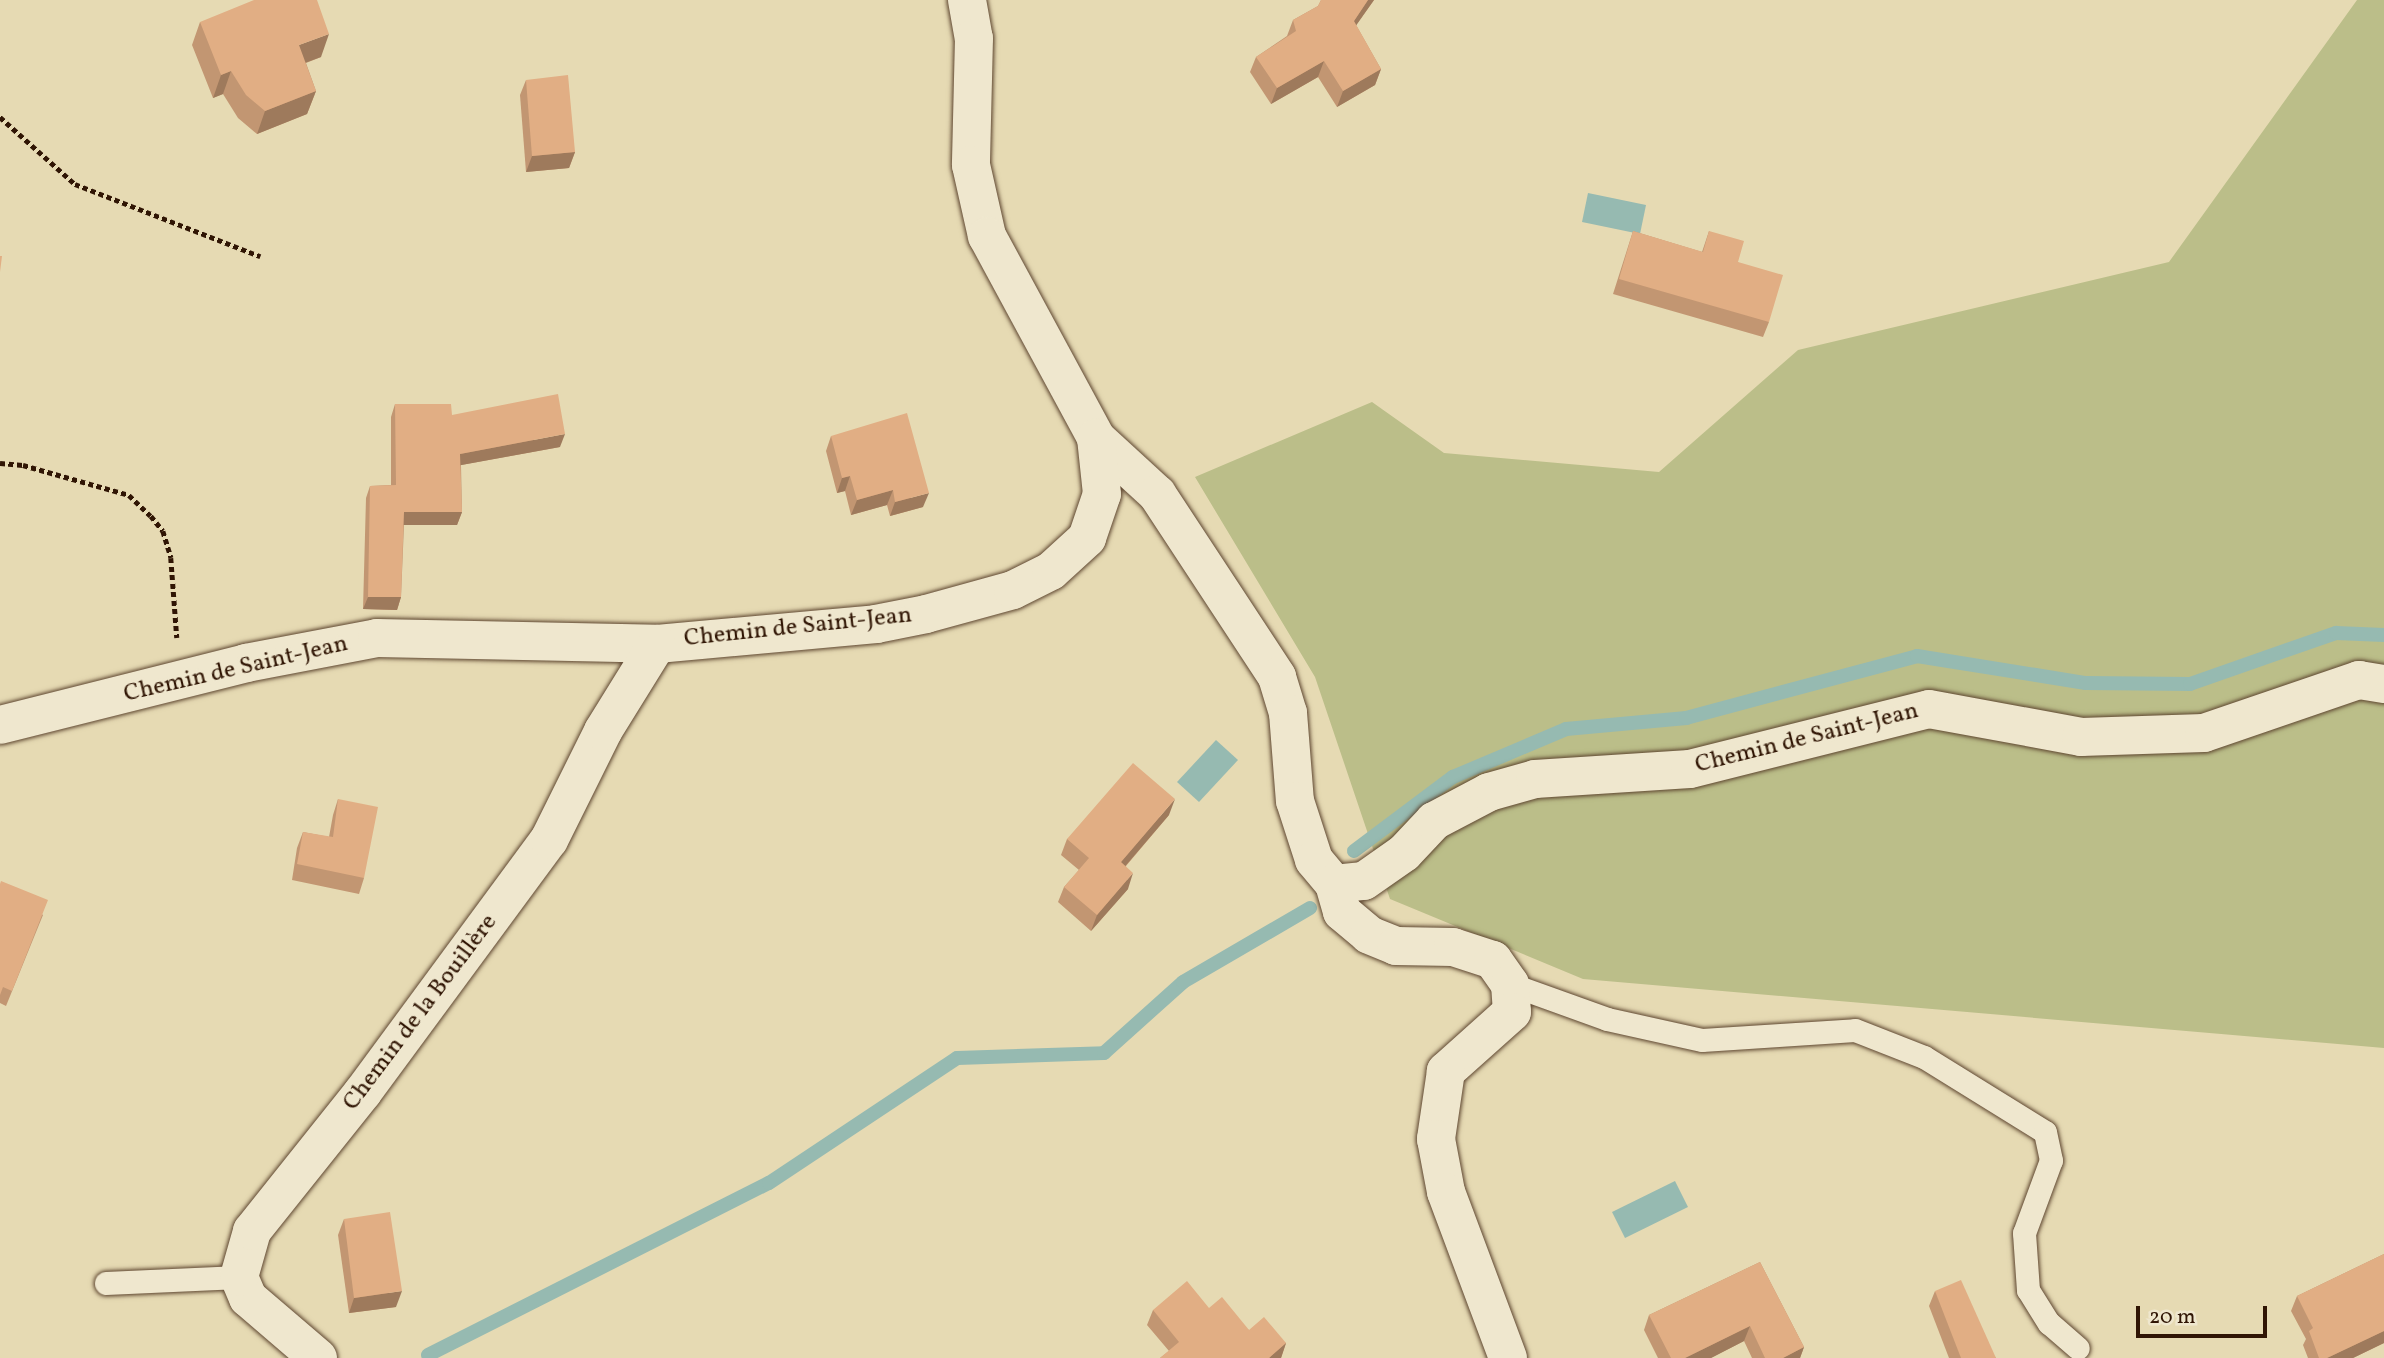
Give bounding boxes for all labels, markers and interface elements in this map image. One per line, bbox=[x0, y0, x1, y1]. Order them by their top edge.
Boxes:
street label: Chemin de Saint-Jean bbox=[683, 602, 913, 654]
street label: Chemin de Saint-Jean bbox=[121, 630, 351, 710]
street label: Chemin de Saint-Jean bbox=[1692, 697, 1922, 781]
street label: Chemin de la Bouillère bbox=[338, 909, 504, 1117]
scale bar bbox=[2139, 1292, 2270, 1336]
text: 20 m bbox=[2149, 1303, 2195, 1332]

